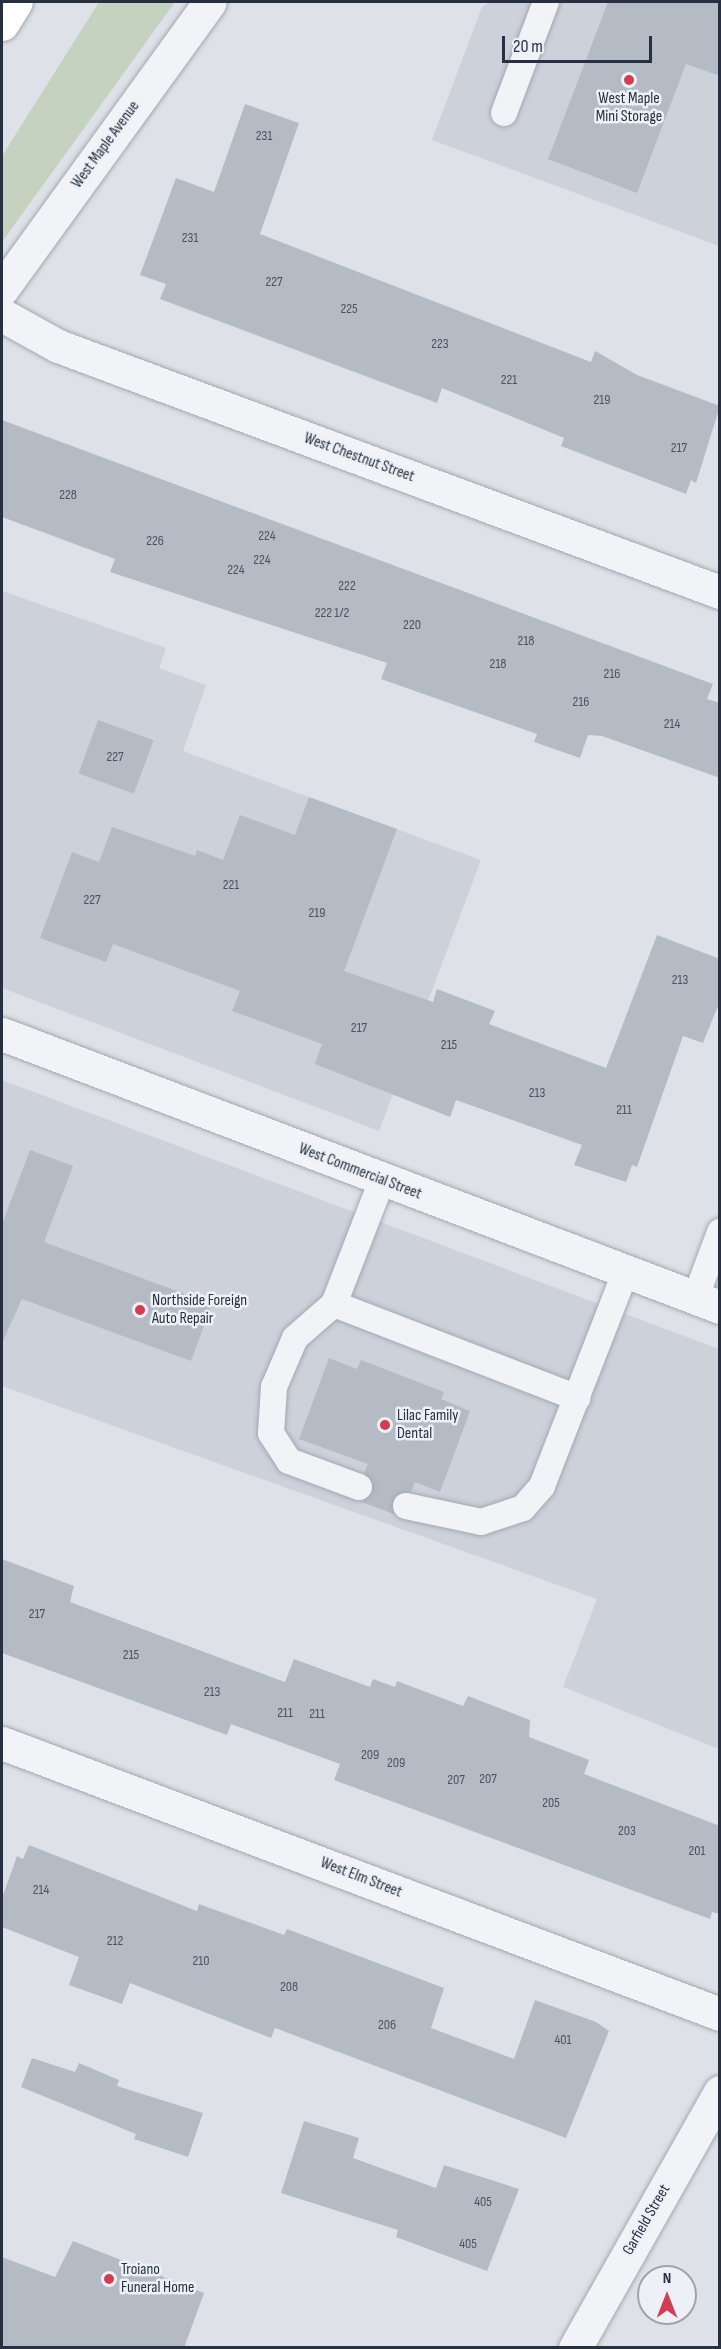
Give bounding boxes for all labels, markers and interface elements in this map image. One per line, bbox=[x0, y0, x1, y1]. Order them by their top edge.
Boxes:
scale bar bbox=[505, 24, 655, 62]
text: 20 m bbox=[513, 36, 543, 57]
marker: West Maple Mini Storage bbox=[622, 73, 636, 87]
place label: West Maple Mini Storage bbox=[596, 89, 662, 127]
street label: West Maple Avenue bbox=[68, 98, 144, 192]
house number: 231 bbox=[256, 128, 272, 144]
house number: 231 bbox=[182, 230, 198, 246]
house number: 227 bbox=[265, 274, 283, 290]
house number: 225 bbox=[340, 301, 358, 317]
house number: 223 bbox=[431, 336, 449, 352]
house number: 221 bbox=[501, 372, 517, 388]
house number: 219 bbox=[594, 392, 610, 408]
street label: West Chestnut Street bbox=[301, 429, 417, 487]
house number: 217 bbox=[671, 440, 687, 456]
house number: 228 bbox=[59, 487, 77, 503]
house number: 224 bbox=[258, 528, 276, 544]
house number: 226 bbox=[146, 533, 164, 549]
house number: 224 bbox=[253, 552, 271, 568]
house number: 224 bbox=[227, 562, 245, 578]
house number: 222 bbox=[338, 578, 356, 594]
house number: 222 1/2 bbox=[315, 605, 349, 621]
house number: 220 bbox=[403, 617, 421, 633]
house number: 218 bbox=[518, 633, 534, 649]
house number: 218 bbox=[490, 656, 506, 672]
house number: 216 bbox=[604, 666, 620, 682]
house number: 216 bbox=[573, 694, 589, 710]
house number: 214 bbox=[664, 716, 680, 732]
house number: 227 bbox=[106, 749, 124, 765]
house number: 221 bbox=[223, 877, 239, 893]
house number: 227 bbox=[83, 892, 101, 908]
house number: 219 bbox=[309, 905, 325, 921]
house number: 213 bbox=[672, 972, 688, 988]
house number: 217 bbox=[351, 1020, 367, 1036]
house number: 215 bbox=[441, 1037, 457, 1053]
house number: 213 bbox=[529, 1085, 545, 1101]
house number: 211 bbox=[616, 1102, 632, 1118]
street label: West Commercial Street bbox=[296, 1140, 424, 1204]
place label: Northside Foreign Auto Repair bbox=[152, 1291, 247, 1329]
marker: Northside Foreign Auto Repair bbox=[133, 1303, 147, 1317]
place label: Lilac Family Dental bbox=[397, 1406, 458, 1444]
marker: Lilac Family Dental bbox=[378, 1418, 392, 1432]
house number: 217 bbox=[29, 1606, 45, 1622]
house number: 215 bbox=[123, 1647, 139, 1663]
house number: 213 bbox=[204, 1684, 220, 1700]
house number: 211 bbox=[277, 1705, 293, 1721]
house number: 211 bbox=[309, 1706, 325, 1722]
house number: 209 bbox=[361, 1747, 379, 1763]
house number: 209 bbox=[387, 1755, 405, 1771]
house number: 207 bbox=[479, 1771, 497, 1787]
house number: 207 bbox=[447, 1772, 465, 1788]
house number: 205 bbox=[542, 1795, 560, 1811]
house number: 203 bbox=[618, 1823, 636, 1839]
house number: 201 bbox=[689, 1843, 705, 1859]
street label: West Elm Street bbox=[317, 1854, 405, 1902]
house number: 214 bbox=[33, 1882, 49, 1898]
house number: 212 bbox=[107, 1933, 123, 1949]
house number: 210 bbox=[193, 1953, 209, 1969]
house number: 208 bbox=[280, 1979, 298, 1995]
house number: 206 bbox=[378, 2017, 396, 2033]
house number: 401 bbox=[555, 2032, 571, 2048]
street label: Garfield Street bbox=[619, 2181, 675, 2259]
house number: 405 bbox=[474, 2194, 492, 2210]
house number: 405 bbox=[459, 2236, 477, 2252]
place label: Troiano Funeral Home bbox=[121, 2260, 195, 2298]
north arrow bbox=[637, 2265, 697, 2325]
text: N bbox=[663, 2269, 671, 2288]
marker: Troiano Funeral Home bbox=[102, 2272, 116, 2286]

